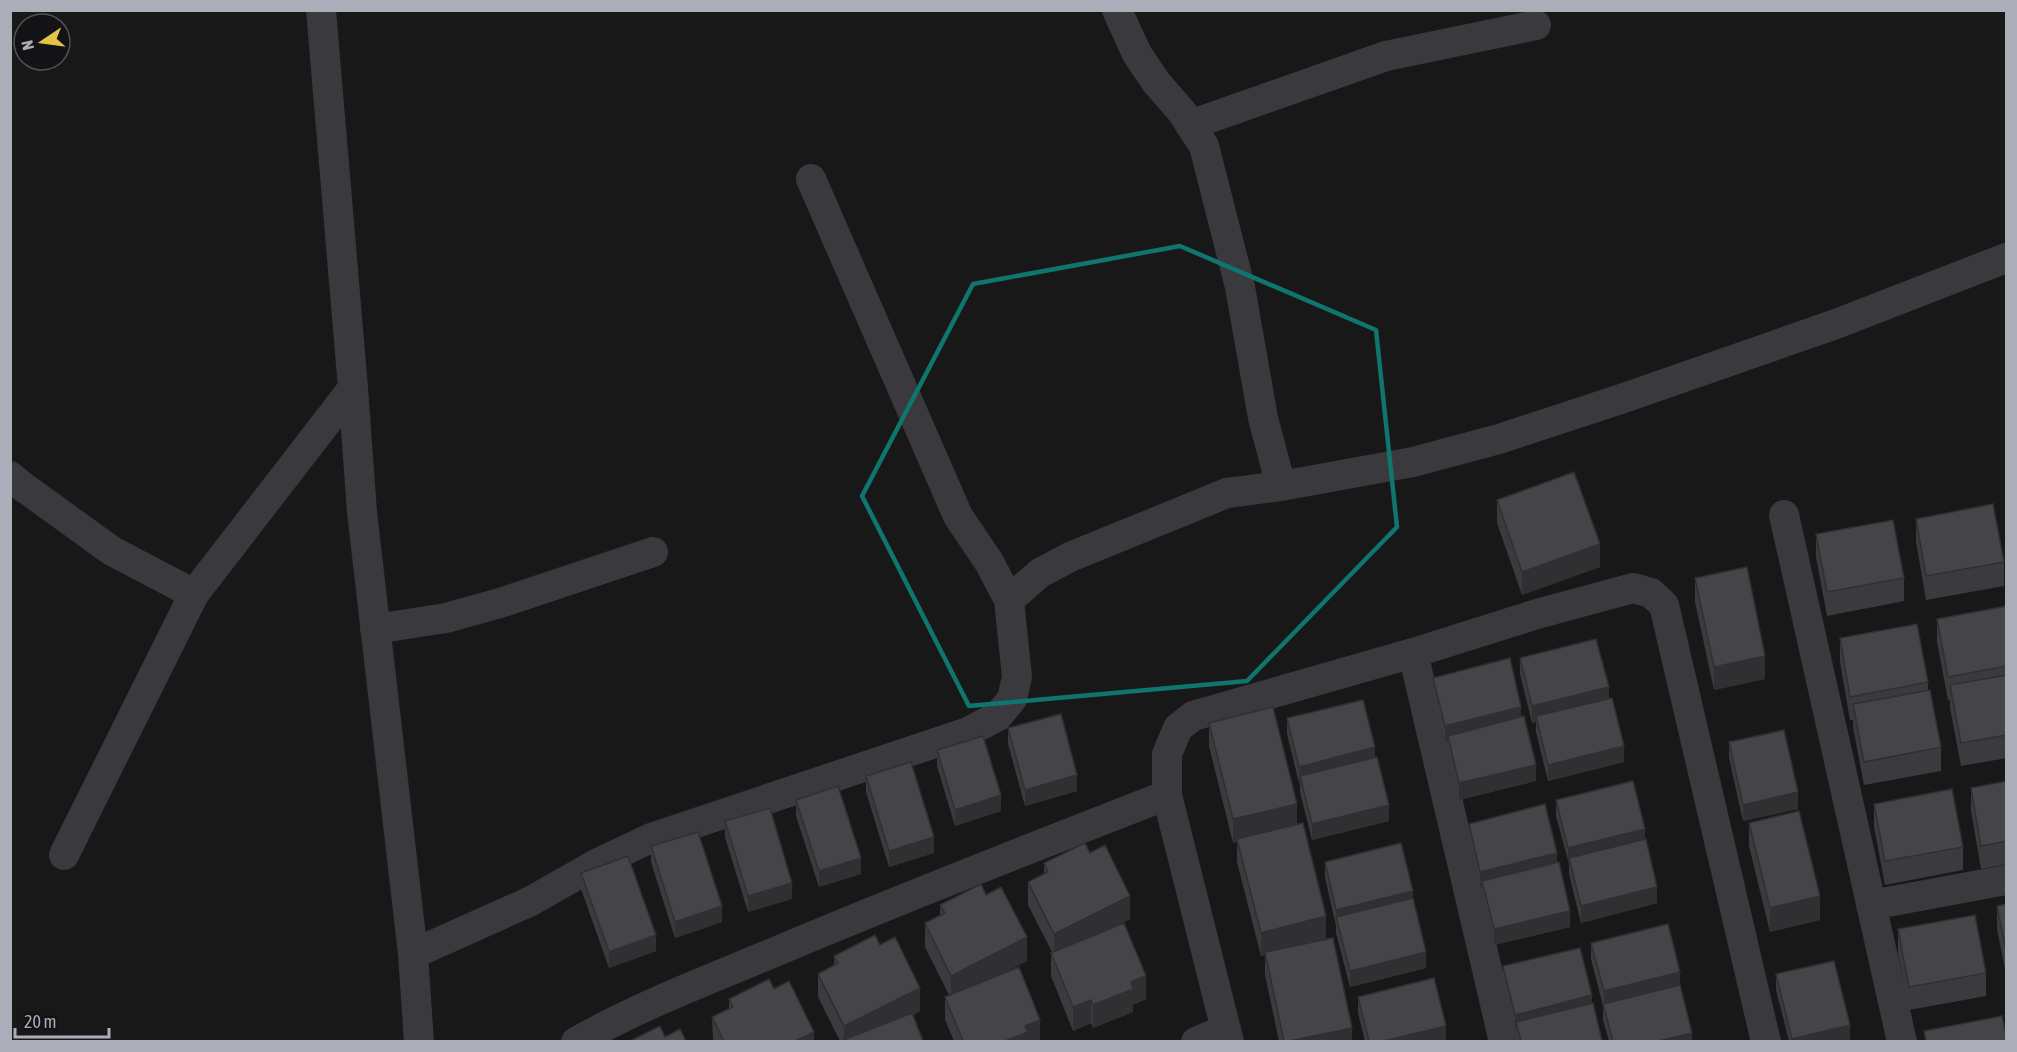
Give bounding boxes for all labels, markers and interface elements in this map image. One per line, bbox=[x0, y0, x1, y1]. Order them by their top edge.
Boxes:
north arrow bbox=[12, 12, 72, 72]
text: N bbox=[18, 39, 37, 52]
scale bar bbox=[15, 1001, 110, 1039]
text: 20 m bbox=[24, 1011, 56, 1032]

